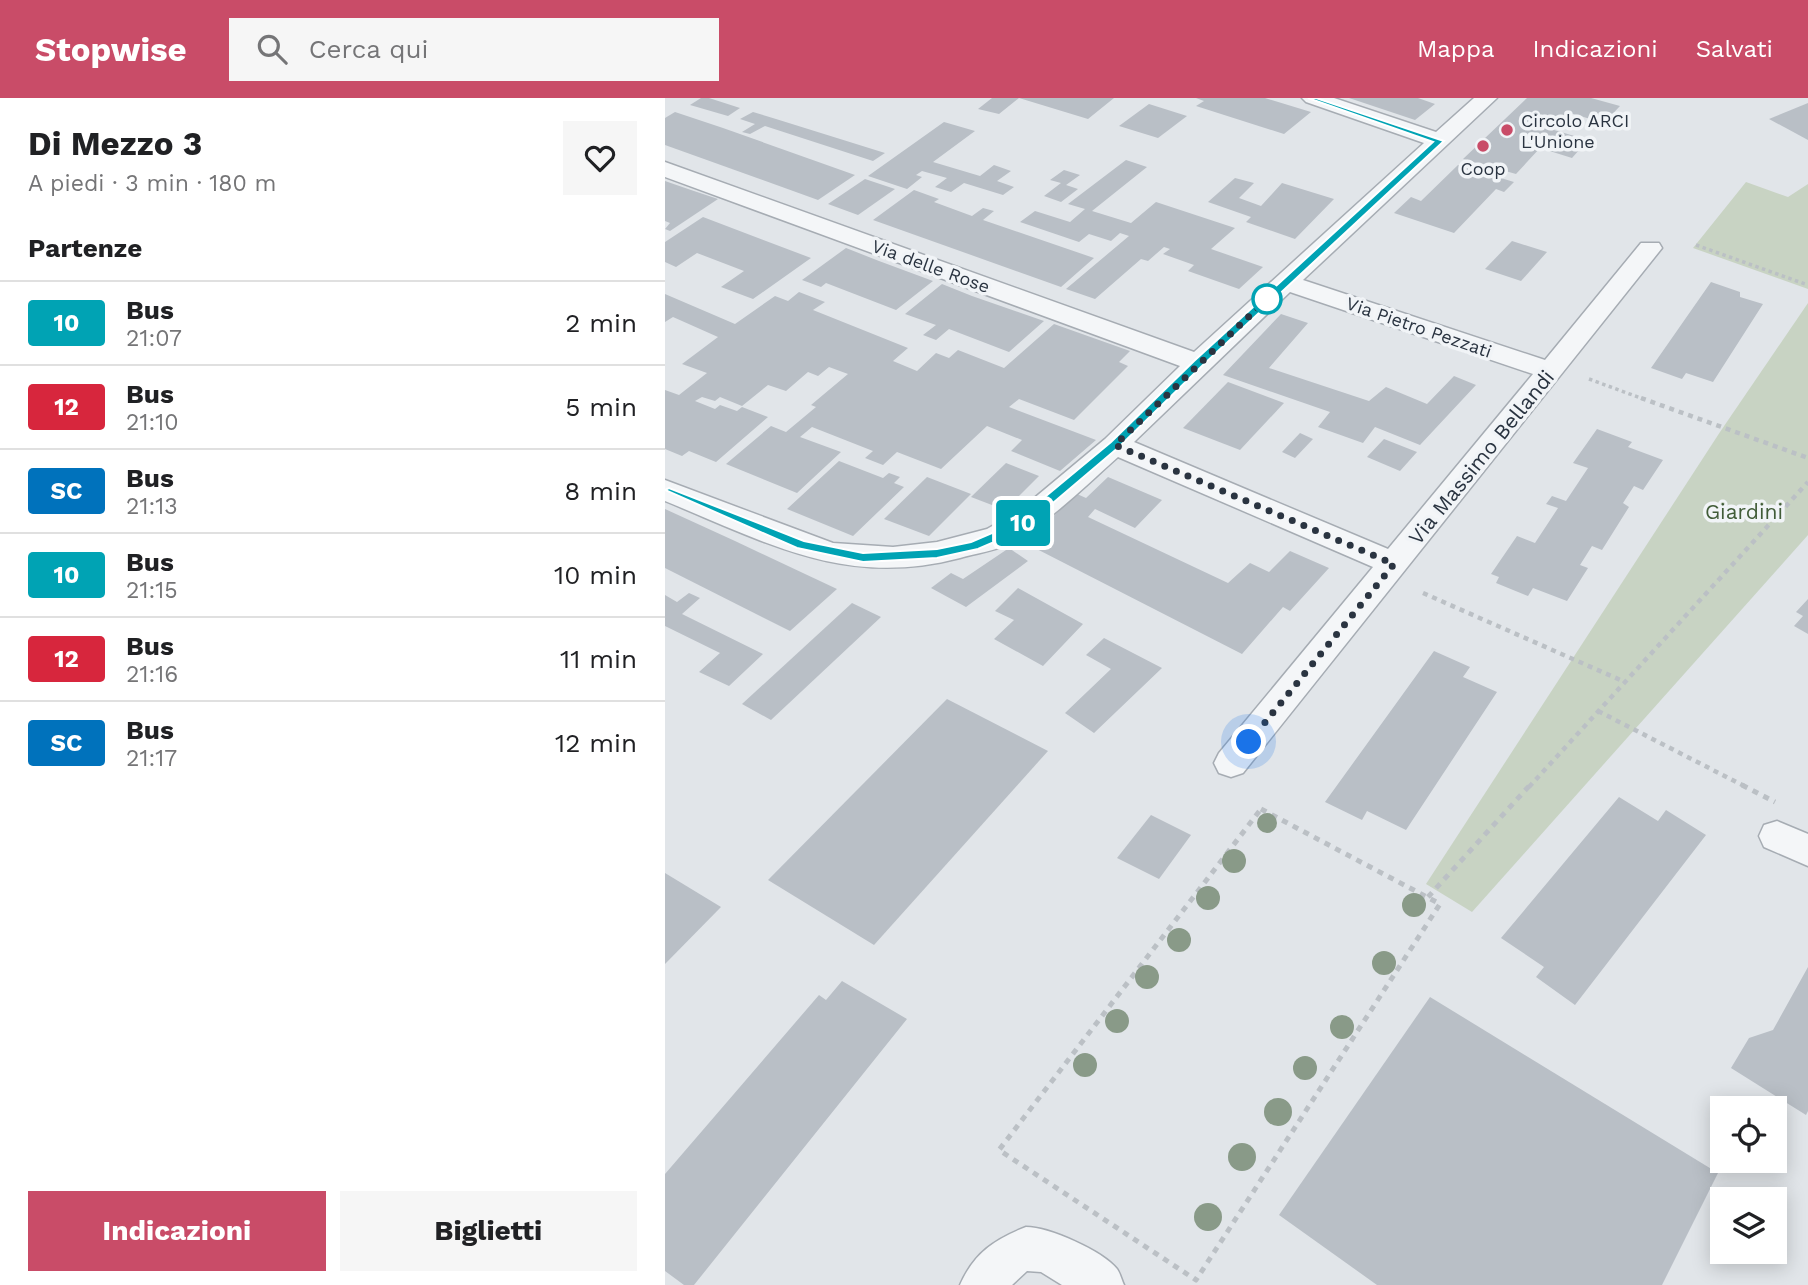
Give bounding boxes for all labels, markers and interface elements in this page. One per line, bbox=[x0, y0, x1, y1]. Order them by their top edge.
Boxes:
search box bbox=[229, 18, 719, 81]
text: Stopwise bbox=[35, 30, 187, 69]
icon: search bbox=[253, 30, 291, 68]
text: Cerca qui bbox=[309, 34, 428, 64]
text: Mappa bbox=[1417, 35, 1495, 63]
text: Indicazioni bbox=[1533, 35, 1658, 63]
text: Salvati bbox=[1696, 35, 1773, 63]
place label: Circolo ARCI L'Unione bbox=[1521, 110, 1629, 152]
button: heart bbox=[563, 121, 637, 195]
marker: Circolo ARCI L'Unione bbox=[1499, 122, 1515, 138]
text: Di Mezzo 3 bbox=[28, 124, 202, 163]
marker: Coop bbox=[1475, 138, 1491, 154]
place label: Coop bbox=[1460, 158, 1506, 179]
text: A piedi · 3 min · 180 m bbox=[28, 170, 277, 197]
text: Partenze bbox=[28, 233, 142, 263]
street label: Via delle Rose bbox=[869, 235, 993, 297]
unlabelled marker bbox=[1252, 284, 1282, 314]
street label: Via Pietro Pezzati bbox=[1344, 292, 1494, 362]
text: Bus bbox=[126, 295, 174, 325]
text: 2 min bbox=[565, 308, 637, 338]
text: 10 bbox=[54, 309, 79, 337]
text: 21:07 bbox=[126, 325, 182, 352]
street label: Via Massimo Bellandi bbox=[1403, 365, 1559, 549]
text: Bus bbox=[126, 379, 174, 409]
text: 5 min bbox=[565, 392, 637, 422]
text: 12 bbox=[54, 393, 79, 421]
text: 21:10 bbox=[126, 409, 178, 436]
text: Bus bbox=[126, 463, 174, 493]
text: 8 min bbox=[564, 476, 637, 506]
text: SC bbox=[51, 477, 82, 505]
text: 21:13 bbox=[126, 493, 178, 520]
park label: Giardini bbox=[1705, 499, 1783, 524]
line badge: 10 bbox=[991, 500, 1055, 546]
text: 10 bbox=[1010, 509, 1036, 537]
text: Bus bbox=[126, 547, 174, 577]
text: 10 min bbox=[554, 560, 637, 590]
text: 10 bbox=[54, 561, 79, 589]
text: 21:15 bbox=[126, 577, 178, 604]
text: Bus bbox=[126, 631, 174, 661]
text: 11 min bbox=[560, 644, 637, 674]
text: 12 bbox=[54, 645, 79, 673]
text: 21:16 bbox=[126, 661, 178, 688]
text: Bus bbox=[126, 715, 174, 745]
your location bbox=[1231, 724, 1266, 759]
text: 12 min bbox=[555, 728, 637, 758]
text: SC bbox=[51, 729, 82, 757]
text: 21:17 bbox=[126, 745, 177, 772]
map controls bbox=[1710, 1096, 1787, 1264]
button: locate bbox=[1710, 1096, 1787, 1173]
button: layers bbox=[1710, 1187, 1787, 1264]
button: Indicazioni bbox=[28, 1191, 326, 1271]
button: Biglietti bbox=[340, 1191, 637, 1271]

